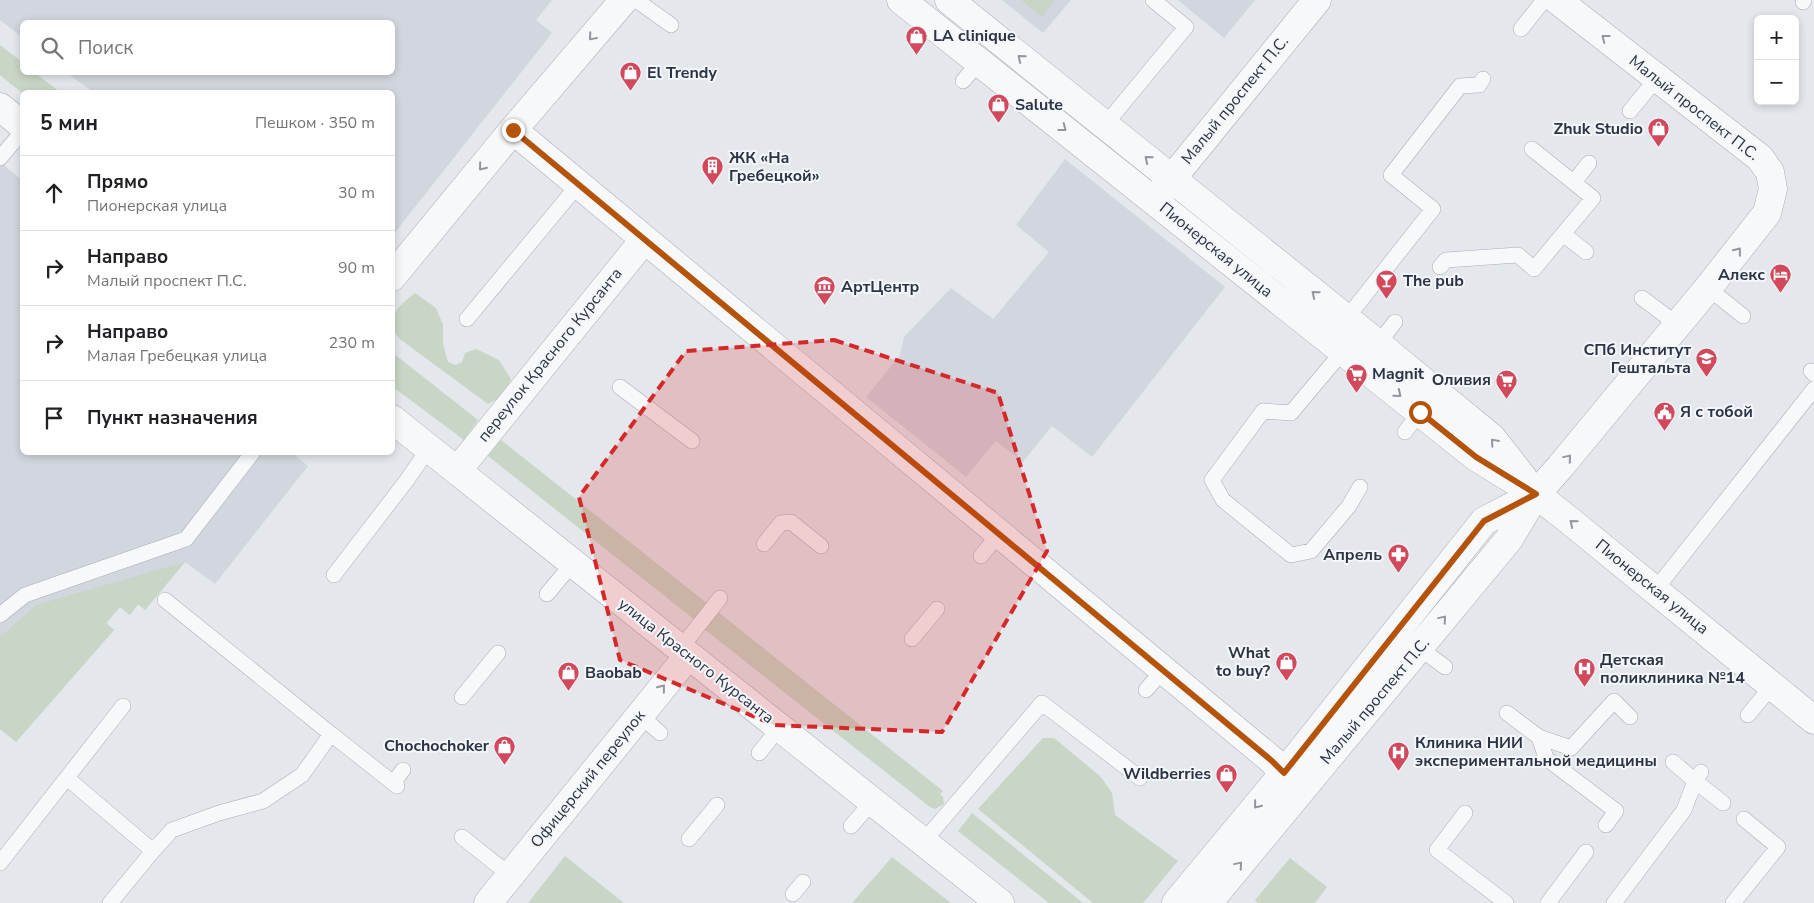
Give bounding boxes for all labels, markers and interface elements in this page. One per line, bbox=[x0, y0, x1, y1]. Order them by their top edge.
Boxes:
map controls bbox=[1754, 15, 1799, 105]
button: + bbox=[1754, 15, 1799, 60]
search box bbox=[20, 20, 395, 75]
shop icon: LA clinique bbox=[905, 24, 929, 55]
place label: LA clinique bbox=[933, 25, 1016, 47]
one-way arrow bbox=[589, 31, 598, 40]
street label: Малый проспект П.С. bbox=[1176, 31, 1294, 169]
icon: search bbox=[38, 34, 66, 62]
text: Поиск bbox=[78, 35, 133, 61]
one-way arrow bbox=[1602, 35, 1611, 44]
street label: Малый проспект П.С. bbox=[1624, 50, 1764, 166]
one-way arrow bbox=[1018, 55, 1027, 63]
button: − bbox=[1754, 60, 1799, 105]
shop icon: El Trendy bbox=[619, 61, 643, 92]
place label: El Trendy bbox=[647, 62, 717, 84]
shop icon: Salute bbox=[987, 93, 1011, 124]
place label: Salute bbox=[1015, 94, 1063, 116]
text: 5 мин bbox=[40, 109, 98, 137]
text: Пешком · 350 m bbox=[255, 112, 375, 134]
shop icon: Zhuk Studio bbox=[1647, 117, 1671, 148]
place label: Zhuk Studio bbox=[1553, 118, 1643, 140]
route end bbox=[502, 119, 525, 142]
one-way arrow bbox=[1057, 122, 1066, 130]
place label: ЖК «На Гребецкой» bbox=[729, 147, 820, 187]
building icon: ЖК «На Гребецкой» bbox=[701, 155, 725, 186]
one-way arrow bbox=[1145, 157, 1154, 165]
one-way arrow bbox=[478, 162, 487, 171]
text: Прямо bbox=[87, 169, 148, 195]
icon: ahead bbox=[40, 179, 68, 207]
text: 30 m bbox=[338, 182, 375, 204]
text: Пионерская улица bbox=[87, 195, 227, 217]
street label: Пионерская улица bbox=[1155, 197, 1277, 303]
text: Направо bbox=[87, 244, 168, 270]
one-way arrow bbox=[1732, 247, 1741, 256]
icon: right bbox=[40, 254, 68, 282]
text: 90 m bbox=[338, 257, 375, 279]
street label: переулок Красного Курсанта bbox=[473, 263, 627, 447]
hotel icon: Алекс bbox=[1769, 263, 1793, 294]
place label: Алекс bbox=[1718, 264, 1765, 286]
bar icon: The pub bbox=[1375, 269, 1399, 300]
text: Малый проспект П.С. bbox=[87, 270, 247, 292]
place label: The pub bbox=[1403, 270, 1464, 292]
museum icon: АртЦентр bbox=[813, 275, 837, 306]
place label: АртЦентр bbox=[841, 276, 919, 298]
one-way arrow bbox=[1312, 292, 1321, 300]
text: Направо bbox=[87, 319, 168, 345]
icon: right bbox=[40, 329, 68, 357]
text: 230 m bbox=[328, 332, 375, 354]
place label: СПб Институт Гештальта bbox=[1583, 339, 1691, 379]
text: Малая Гребецкая улица bbox=[87, 345, 267, 367]
school or university icon: СПб Институт Гештальта bbox=[1695, 347, 1719, 378]
supermarket icon: Magnit bbox=[1344, 362, 1368, 393]
place label: Magnit bbox=[1372, 363, 1425, 385]
supermarket icon: Оливия bbox=[1495, 368, 1519, 399]
place label: Оливия bbox=[1432, 369, 1491, 391]
one-way arrow bbox=[1392, 389, 1401, 398]
public building icon: Я с тобой bbox=[1652, 400, 1676, 431]
route start bbox=[1409, 401, 1432, 424]
place label: Я с тобой bbox=[1680, 401, 1753, 423]
icon: arrive bbox=[40, 404, 68, 432]
text: Пункт назначения bbox=[87, 405, 258, 431]
one-way arrow bbox=[1491, 439, 1500, 448]
one-way arrow bbox=[1563, 454, 1572, 463]
one-way arrow bbox=[1570, 520, 1579, 528]
street label: Пионерская улица bbox=[1591, 534, 1713, 640]
pharmacy icon: Апрель bbox=[1386, 543, 1410, 574]
place label: Апрель bbox=[1323, 544, 1382, 566]
street label: улица Красного Курсанта bbox=[613, 593, 779, 729]
one-way arrow bbox=[1438, 616, 1446, 625]
street label: Малый проспект П.С. bbox=[1315, 633, 1435, 769]
place label: What to buy? bbox=[1216, 642, 1271, 682]
place label: Детская поликлиника №14 bbox=[1600, 649, 1745, 689]
shop icon: What to buy? bbox=[1274, 650, 1298, 681]
hospital icon: Детская поликлиника №14 bbox=[1572, 657, 1596, 688]
shop icon: Baobab bbox=[557, 661, 581, 692]
place label: Baobab bbox=[585, 662, 642, 684]
one-way arrow bbox=[656, 685, 665, 694]
street label: Офицерский переулок bbox=[525, 705, 651, 853]
place label: Клиника НИИ экспериментальной медицины bbox=[1415, 732, 1657, 772]
shop icon: Chochochoker bbox=[493, 734, 517, 765]
place label: Chochochoker bbox=[384, 735, 490, 757]
hospital icon: Клиника НИИ экспериментальной медицины bbox=[1387, 740, 1411, 771]
shop icon: Wildberries bbox=[1215, 762, 1239, 793]
place label: Wildberries bbox=[1123, 763, 1211, 785]
one-way arrow bbox=[1255, 799, 1263, 808]
one-way arrow bbox=[1233, 862, 1242, 871]

